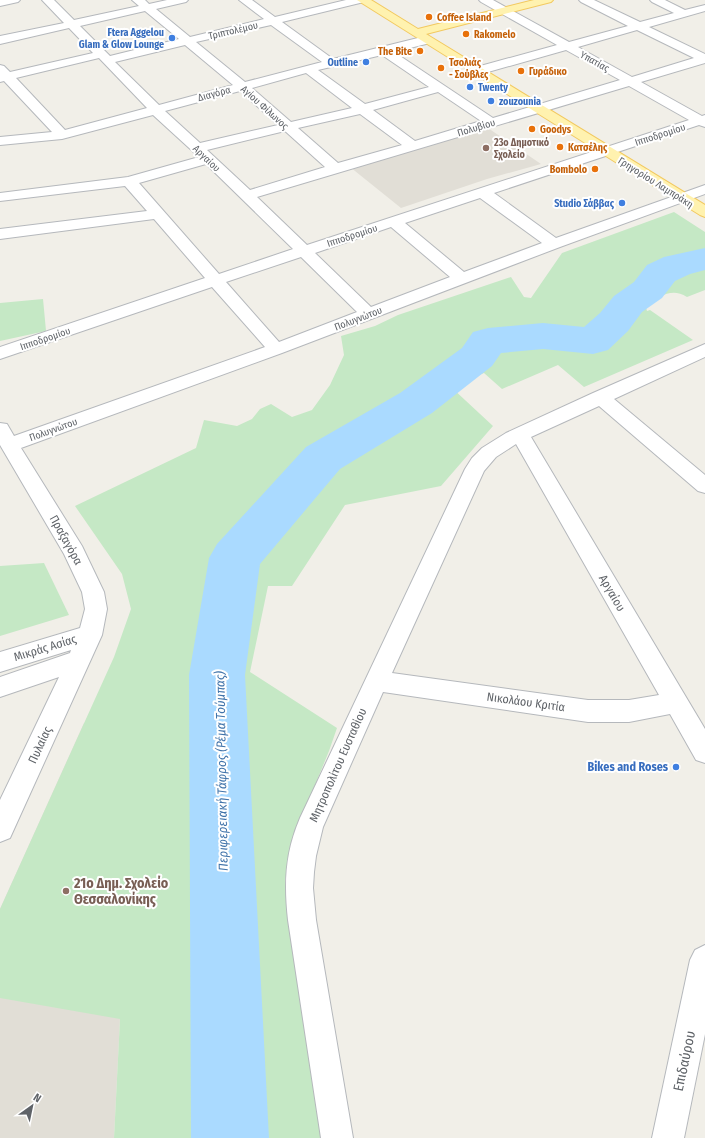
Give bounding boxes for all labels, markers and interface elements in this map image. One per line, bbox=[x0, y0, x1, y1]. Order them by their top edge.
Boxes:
marker: Coffee Island bbox=[424, 12, 434, 22]
place label: Coffee Island bbox=[437, 12, 492, 24]
street label: Τριπτολέμου bbox=[207, 18, 259, 43]
place label: Ftera Aggelou Glam & Glow Lounge bbox=[79, 27, 164, 51]
marker: Rakomelo bbox=[461, 29, 471, 39]
place label: Rakomelo bbox=[474, 29, 516, 41]
marker: Ftera Aggelou Glam & Glow Lounge bbox=[167, 33, 177, 43]
place label: The Bite bbox=[378, 46, 412, 58]
marker: The Bite bbox=[415, 46, 425, 56]
street label: Υπατίας bbox=[578, 48, 612, 75]
place label: Τσολιάς - Σούβλες bbox=[449, 56, 489, 81]
place label: Outline bbox=[327, 57, 358, 69]
marker: Outline bbox=[361, 57, 371, 67]
marker: Τσολιάς - Σούβλες bbox=[436, 63, 446, 73]
place label: Γυράδικο bbox=[529, 65, 567, 78]
marker: Γυράδικο bbox=[516, 66, 526, 76]
marker: Twenty bbox=[465, 82, 475, 92]
place label: Twenty bbox=[478, 82, 508, 94]
street label: Διαγόρα bbox=[196, 83, 232, 104]
street label: Αγίου Φίλωνος bbox=[238, 83, 292, 133]
marker: zouzounia bbox=[486, 96, 496, 106]
place label: zouzounia bbox=[499, 96, 541, 108]
street label: Πολυβίου bbox=[456, 116, 497, 139]
street label: Ιπποδρομίου bbox=[633, 120, 687, 149]
marker: Goodys bbox=[527, 124, 537, 134]
place label: Goodys bbox=[540, 124, 572, 136]
place label: 23ο Δημοτικό Σχολείο bbox=[493, 136, 550, 161]
place label: Κατσέλης bbox=[568, 141, 608, 154]
street label: Αργαίου bbox=[190, 142, 223, 175]
marker: Κατσέλης bbox=[555, 142, 565, 152]
marker: 23ο Δημοτικό Σχολείο bbox=[481, 143, 491, 153]
street label: Γρηγορίου Λαμπράκη bbox=[616, 154, 696, 211]
place label: Bombolo bbox=[550, 164, 588, 176]
marker: Bombolo bbox=[590, 164, 600, 174]
place label: Studio Σάββας bbox=[554, 197, 615, 210]
marker: Studio Σάββας bbox=[617, 198, 627, 208]
street label: Ιπποδρομίου bbox=[325, 221, 379, 250]
street label: Πολυγνώτου bbox=[332, 303, 384, 334]
street label: Ιπποδρομίου bbox=[18, 324, 72, 353]
street label: Πολυγνώτου bbox=[27, 415, 79, 444]
street label: Πραξαγόρα bbox=[47, 513, 85, 567]
street label: Αργαίου bbox=[596, 572, 628, 614]
street label: Μικράς Ασίας bbox=[12, 632, 78, 664]
water label: Περιφερειακή Τάφρος (Ρέμα Τούμπας) bbox=[212, 671, 231, 871]
street label: Νικολάου Κριτία bbox=[486, 690, 566, 714]
street label: Μητροπολίτου Ευσταθίου bbox=[307, 706, 369, 824]
street label: Πυλαίας bbox=[25, 724, 55, 766]
place label: Bikes and Roses bbox=[588, 760, 669, 774]
marker: Bikes and Roses bbox=[671, 762, 681, 772]
place label: 21ο Δημ. Σχολείο Θεσσαλονίκης bbox=[73, 875, 169, 908]
marker: 21ο Δημ. Σχολείο Θεσσαλονίκης bbox=[61, 886, 71, 896]
street label: Επιδαύρου bbox=[670, 1029, 699, 1093]
north arrow bbox=[12, 1086, 52, 1126]
text: N bbox=[31, 1091, 43, 1105]

